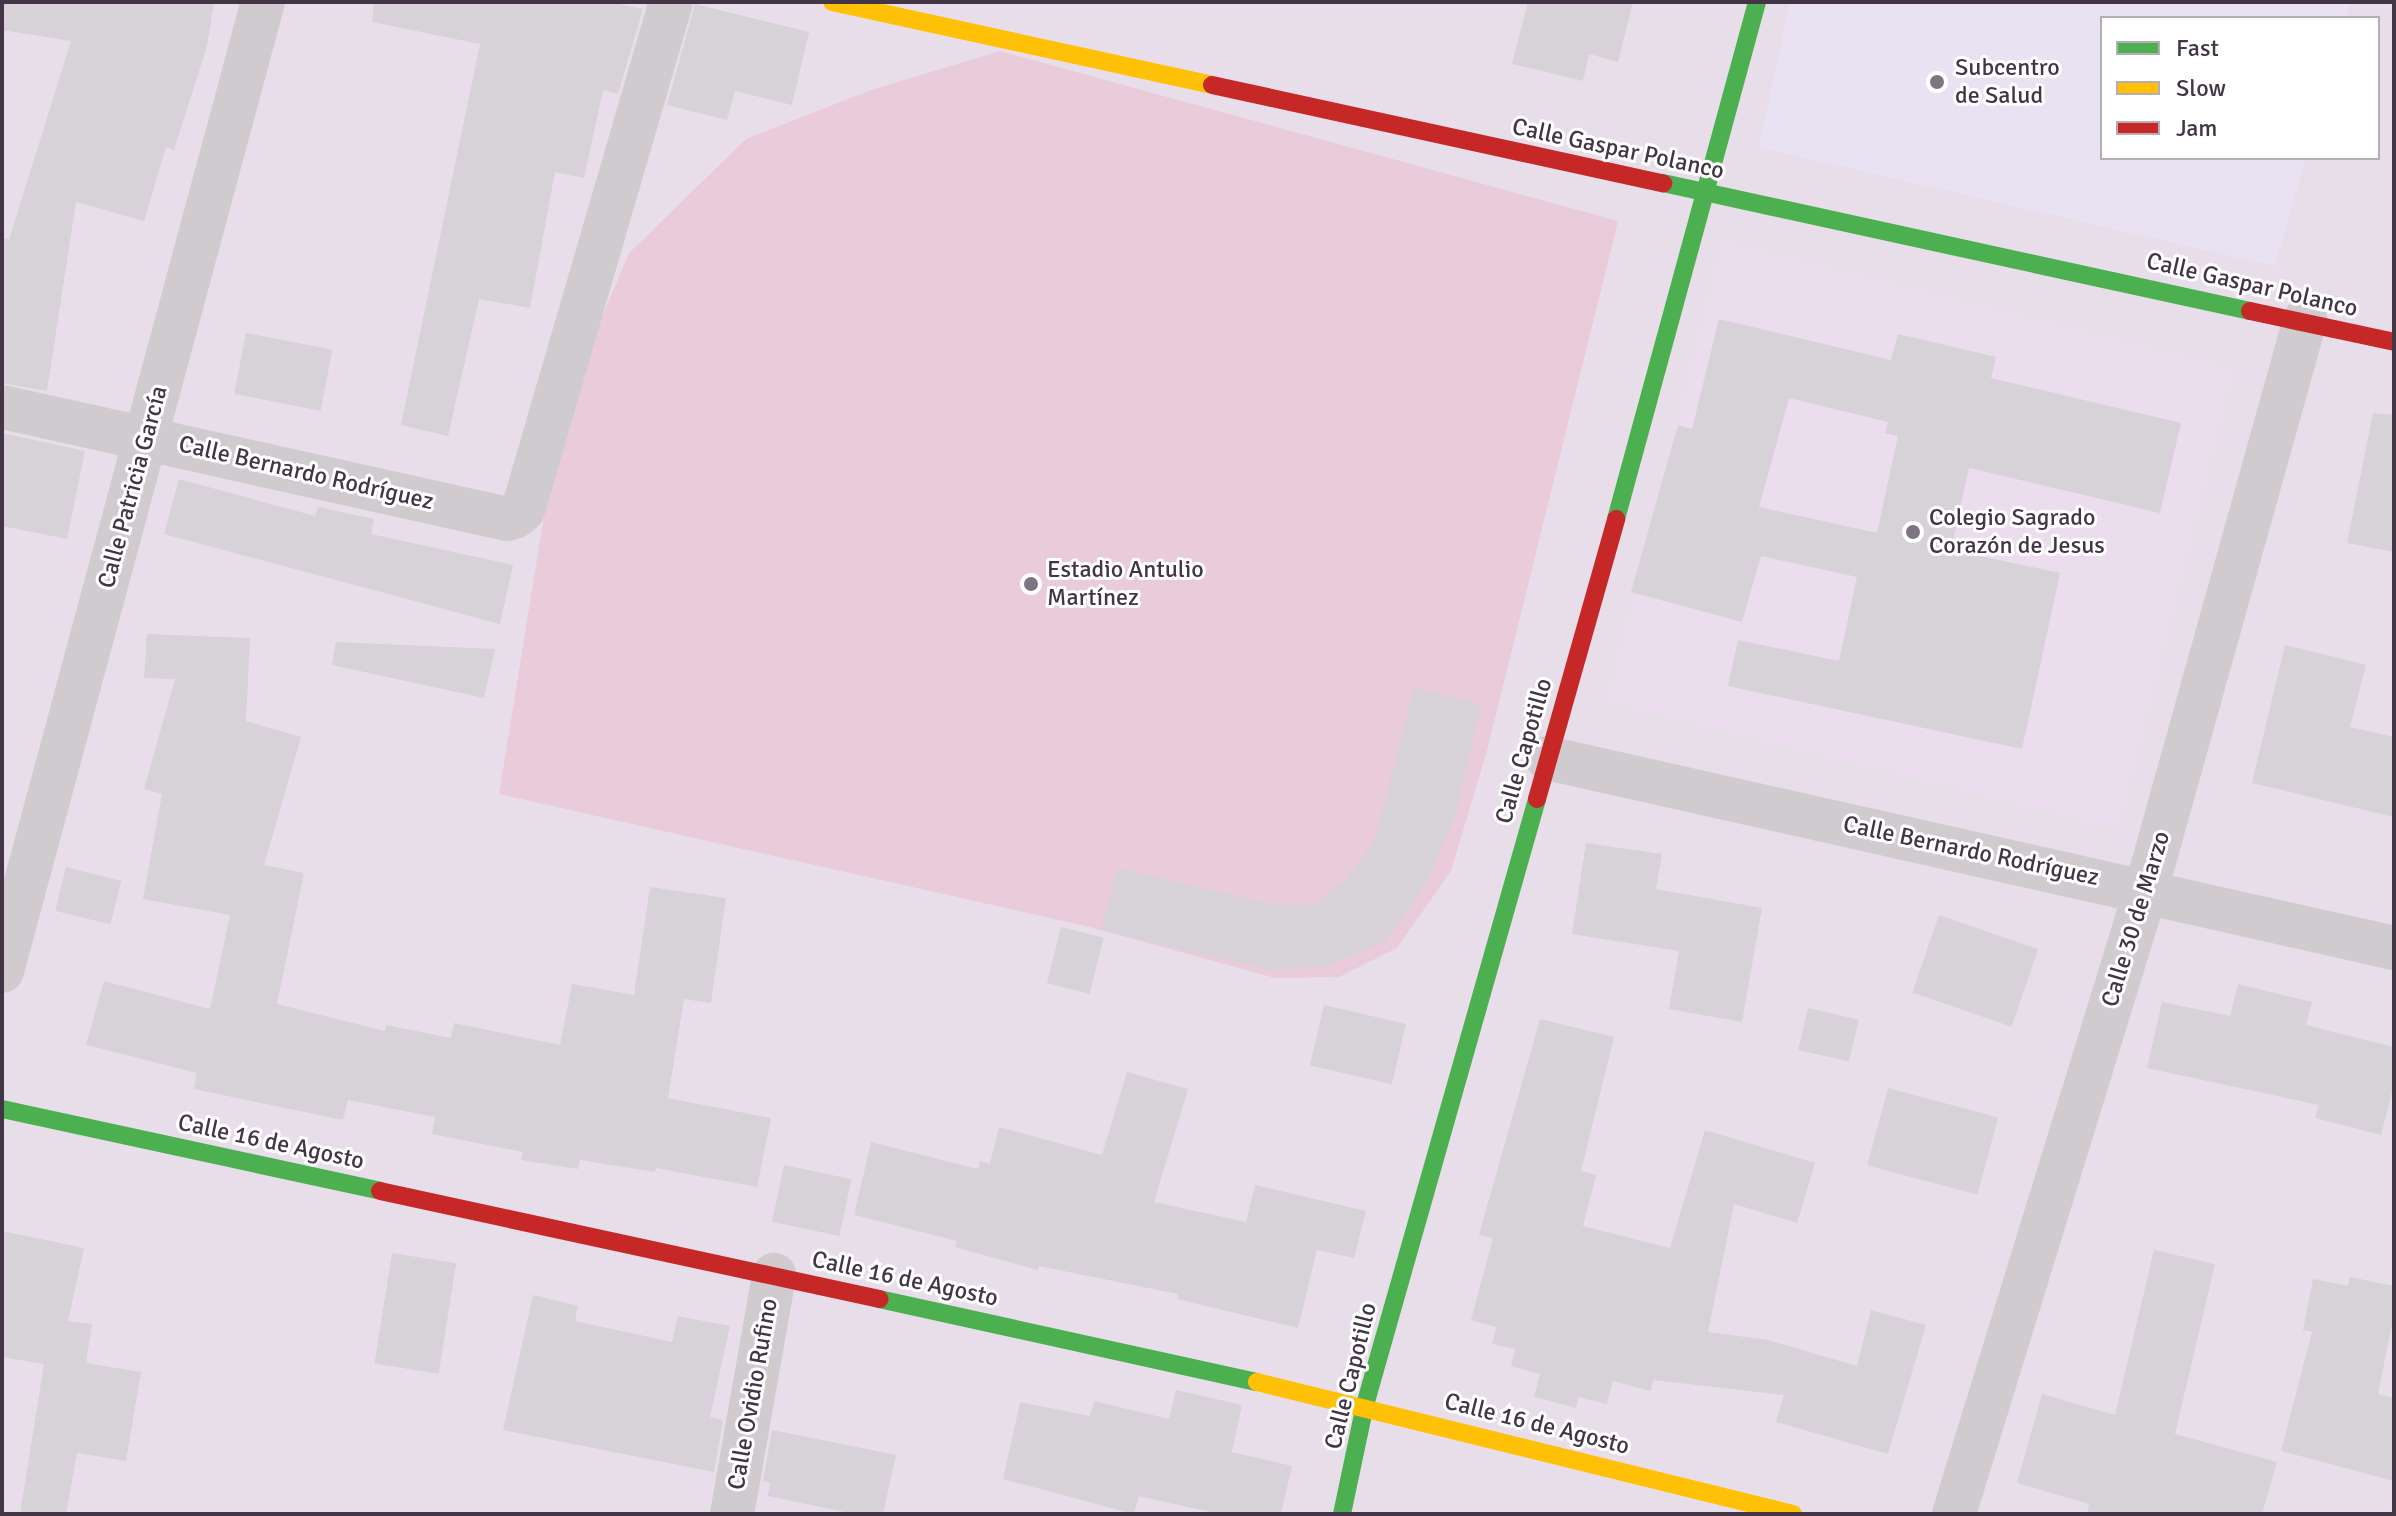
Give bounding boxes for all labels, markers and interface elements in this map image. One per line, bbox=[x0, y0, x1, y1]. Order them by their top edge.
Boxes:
legend bbox=[2100, 16, 2380, 160]
text: Fast bbox=[2176, 33, 2219, 63]
place label: Subcentro de Salud bbox=[1955, 54, 2060, 110]
marker: Subcentro de Salud bbox=[1926, 71, 1948, 93]
text: Slow bbox=[2176, 73, 2226, 103]
street label: Calle Gaspar Polanco bbox=[1509, 112, 1727, 186]
text: Jam bbox=[2176, 113, 2217, 143]
street label: Calle Gaspar Polanco bbox=[2144, 247, 2360, 323]
street label: Calle Patricia García bbox=[92, 383, 174, 591]
street label: Calle Bernardo Rodríguez bbox=[176, 430, 436, 516]
place label: Colegio Sagrado Corazón de Jesus bbox=[1929, 504, 2105, 560]
marker: Colegio Sagrado Corazón de Jesus bbox=[1904, 523, 1922, 541]
place label: Estadio Antulio Martínez bbox=[1047, 556, 1204, 612]
marker: Estadio Antulio Martínez bbox=[1022, 575, 1040, 593]
street label: Calle Capotillo bbox=[1489, 675, 1559, 827]
street label: Calle Bernardo Rodríguez bbox=[1841, 810, 2101, 892]
street label: Calle 30 de Marzo bbox=[2096, 828, 2176, 1010]
street label: Calle 16 de Agosto bbox=[175, 1108, 367, 1176]
street label: Calle 16 de Agosto bbox=[809, 1245, 1001, 1313]
street label: Calle Ovidio Rufino bbox=[722, 1296, 784, 1492]
street label: Calle Capotillo bbox=[1319, 1300, 1383, 1452]
street label: Calle 16 de Agosto bbox=[1442, 1387, 1632, 1461]

